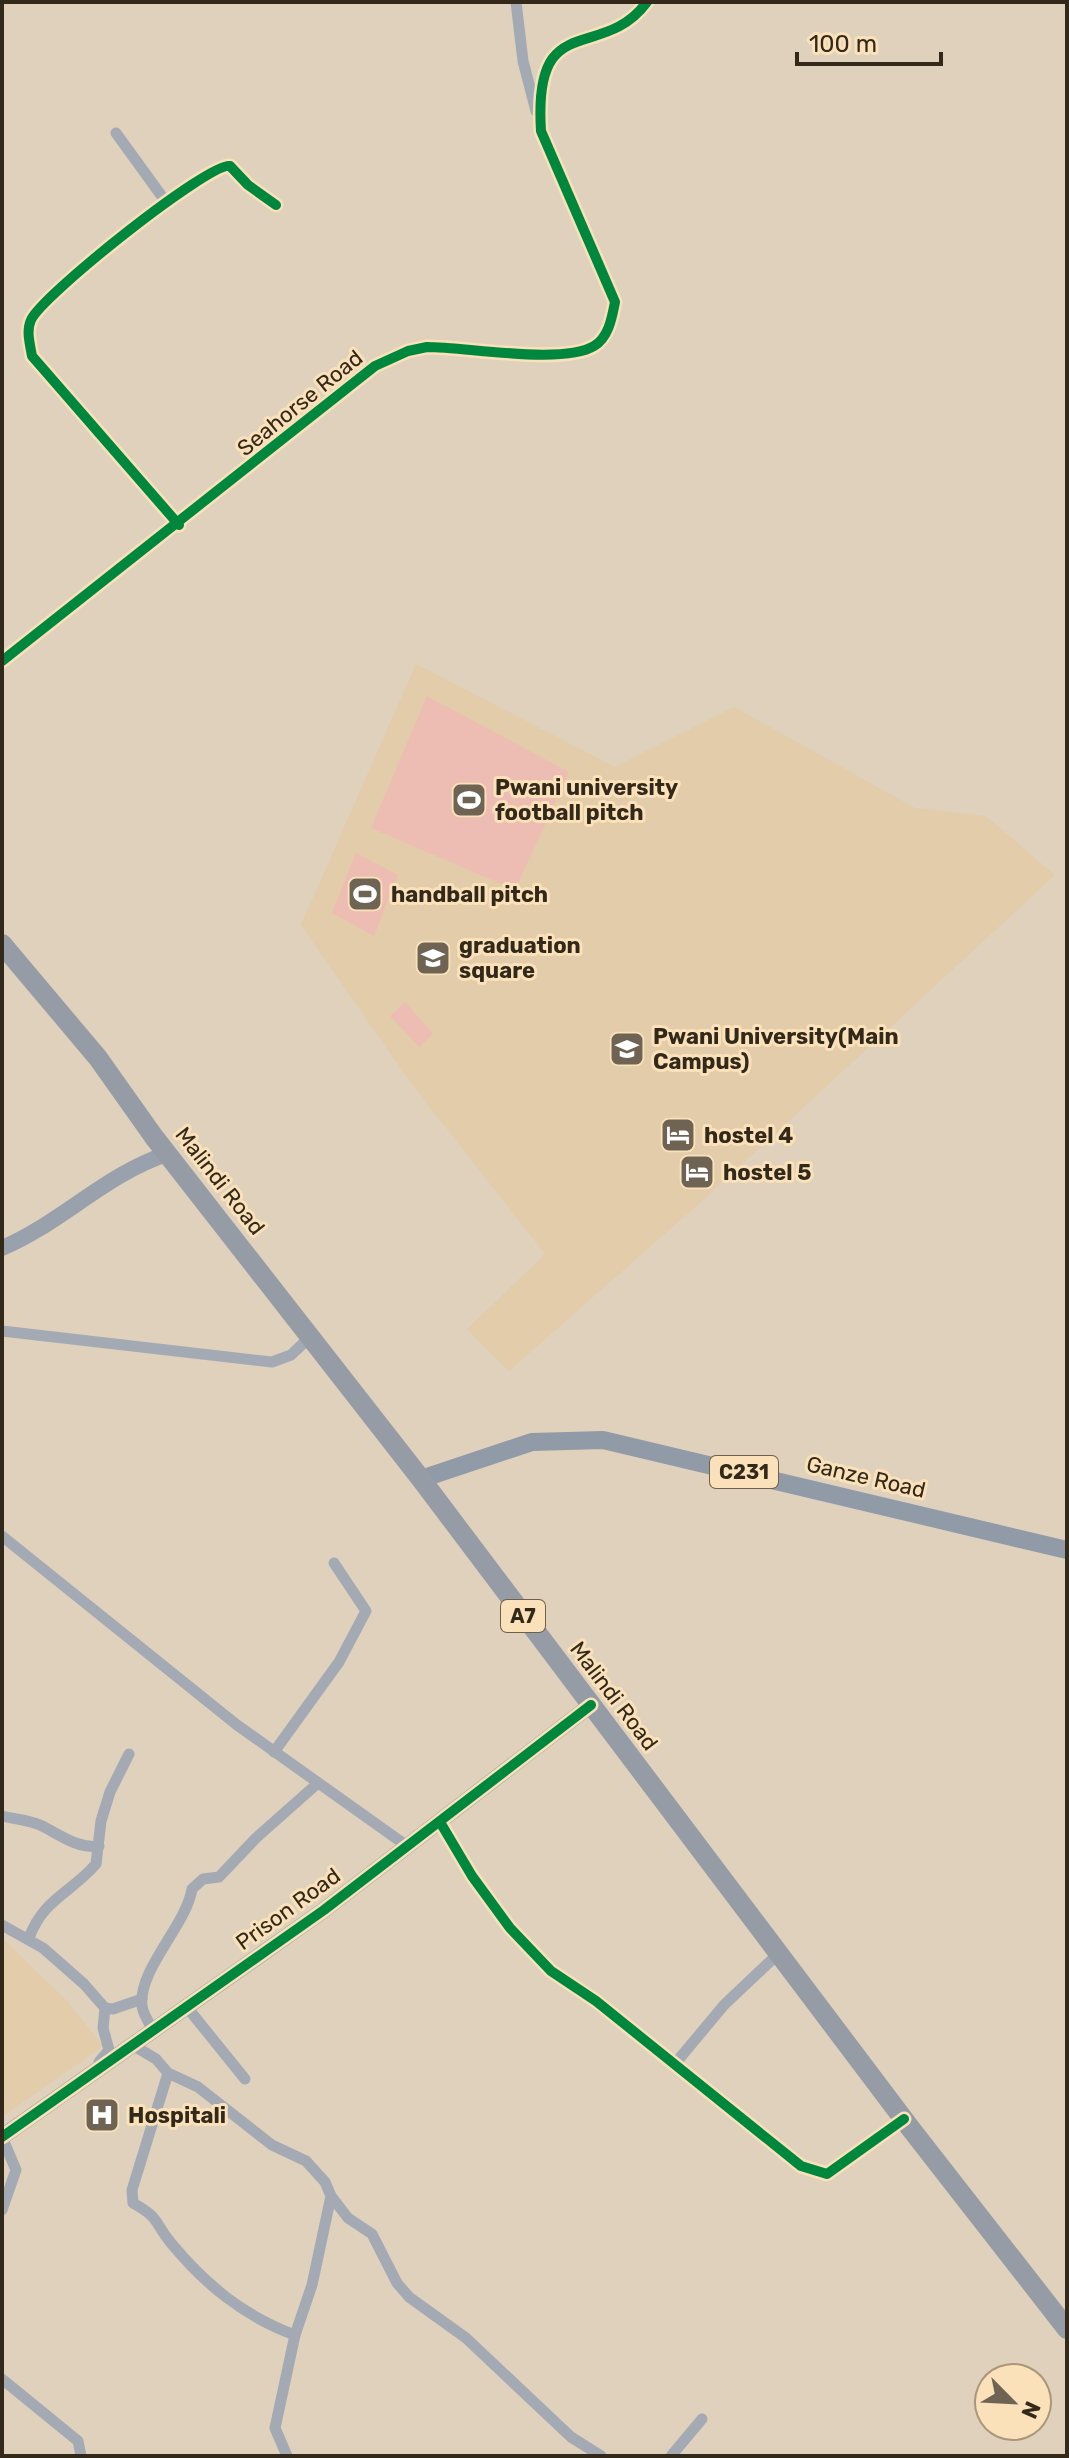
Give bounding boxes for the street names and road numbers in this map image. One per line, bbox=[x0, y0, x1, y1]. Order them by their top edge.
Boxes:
street label: Seahorse Road bbox=[232, 344, 368, 462]
street label: Malindi Road bbox=[169, 1122, 271, 1240]
street label: Ganze Road bbox=[804, 1450, 928, 1504]
road number: C231 bbox=[710, 1456, 778, 1488]
road number: A7 bbox=[501, 1600, 545, 1632]
street label: Malindi Road bbox=[564, 1636, 664, 1756]
street label: Prison Road bbox=[231, 1862, 345, 1956]

